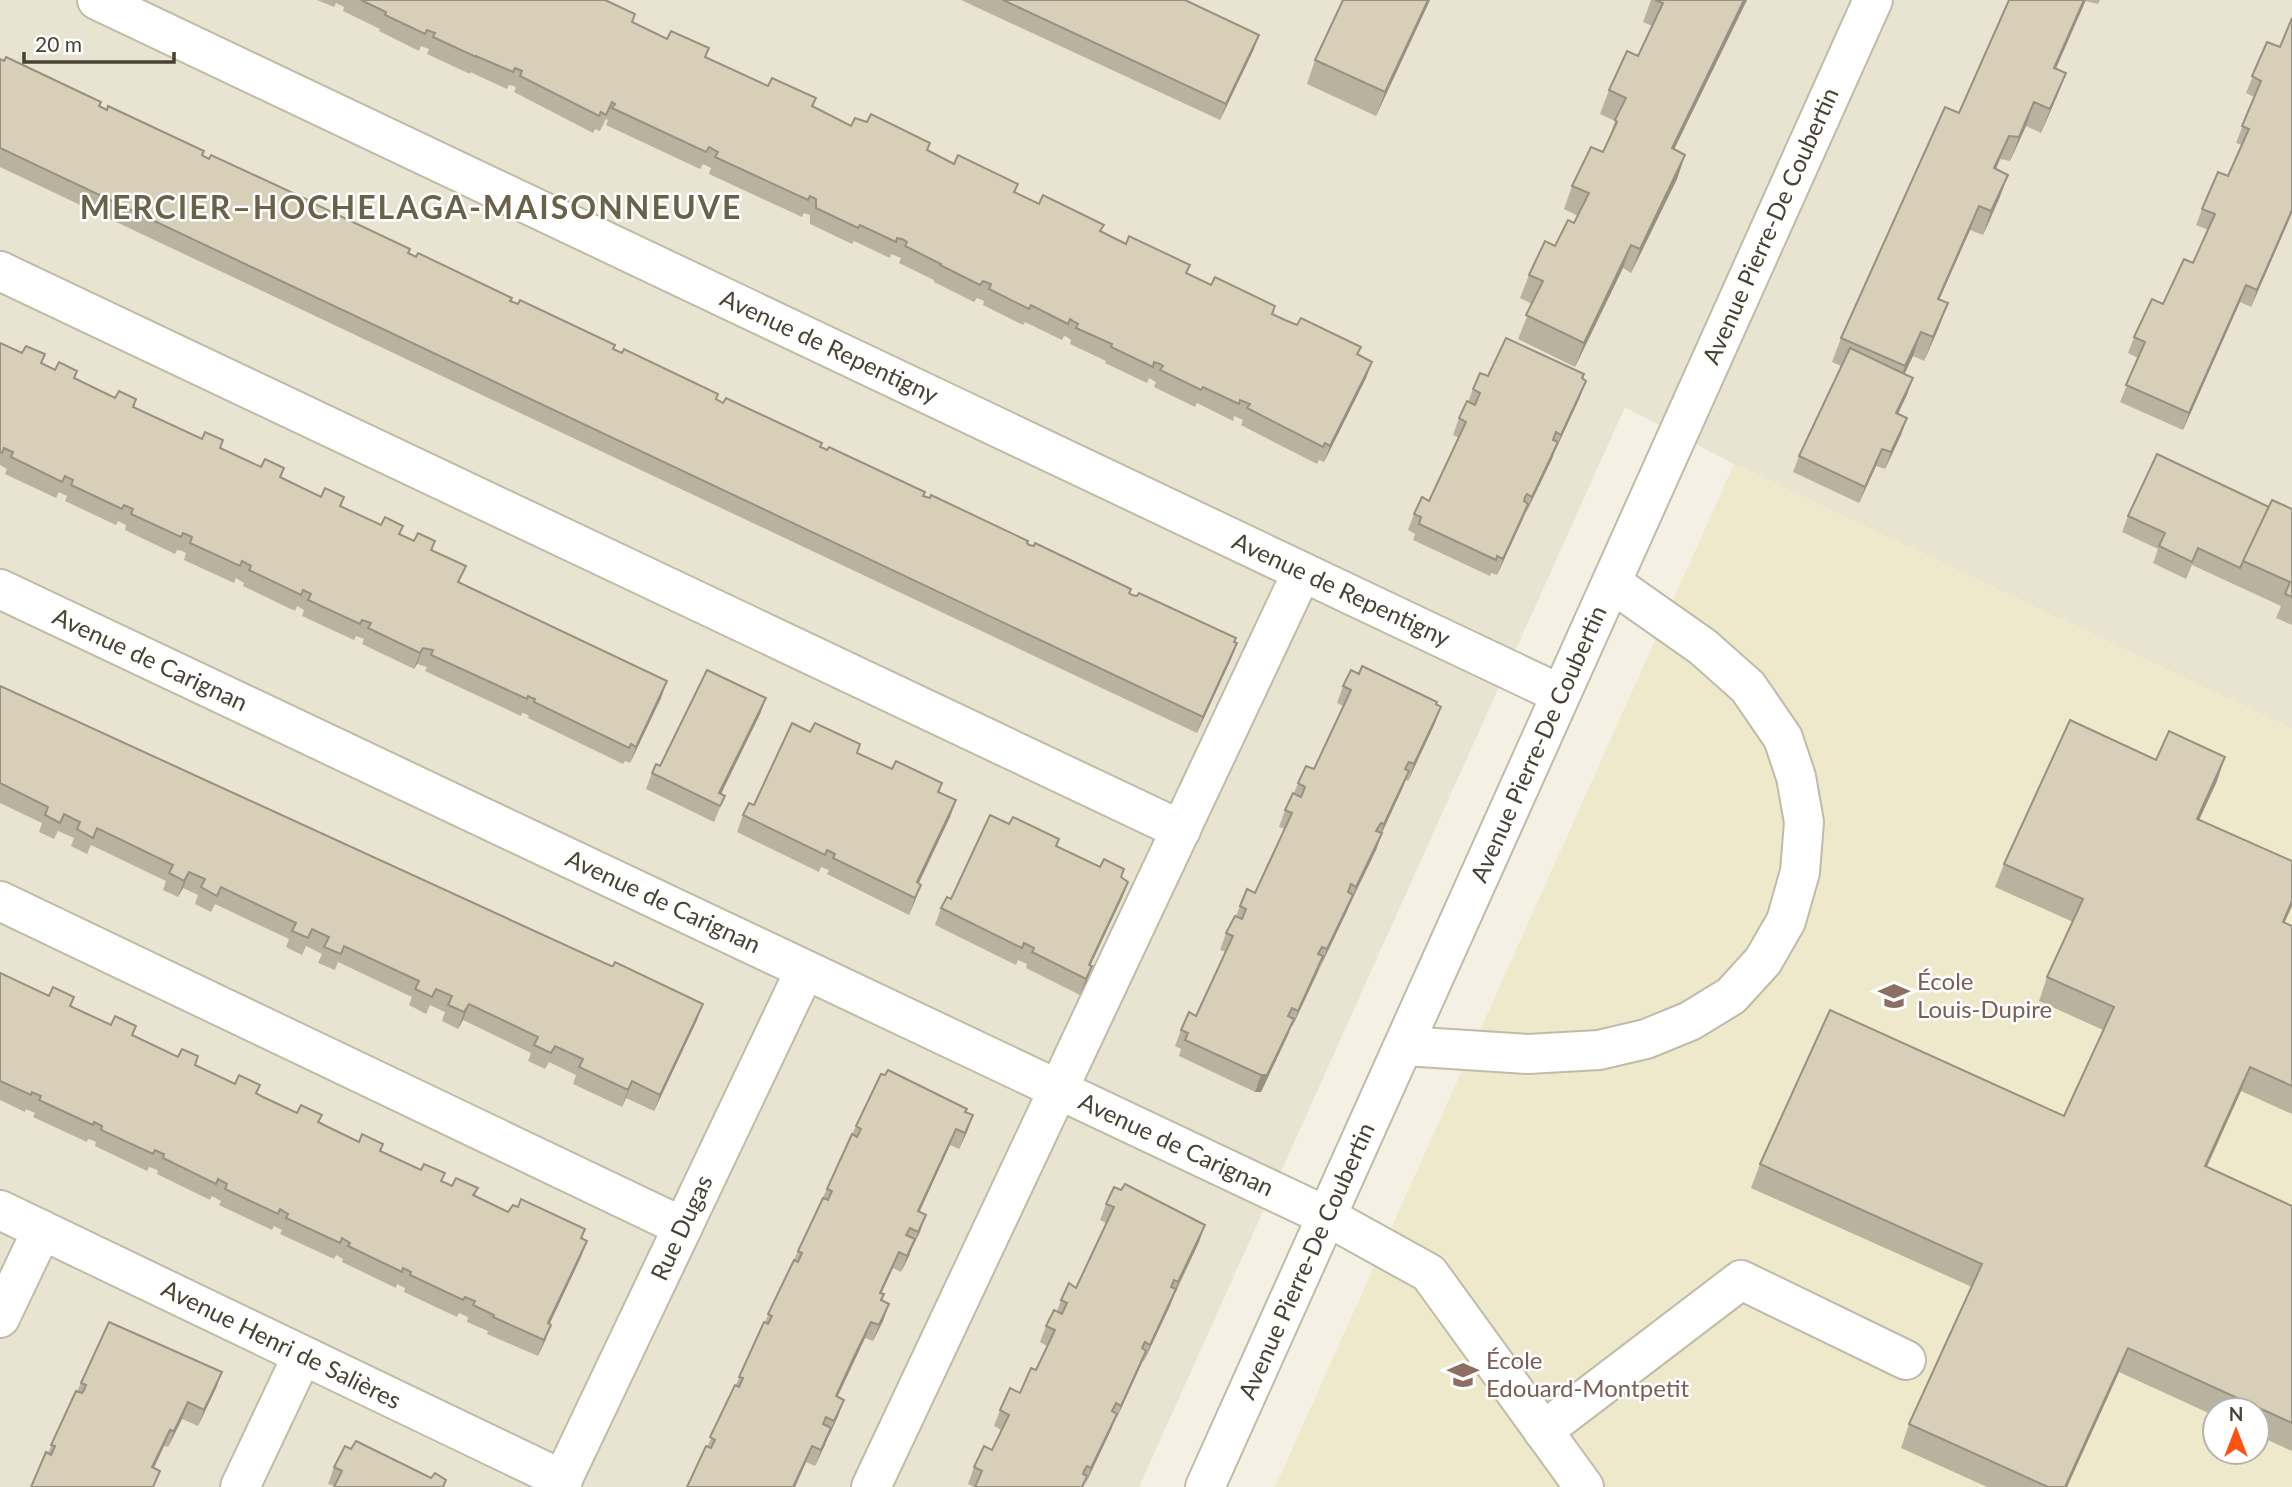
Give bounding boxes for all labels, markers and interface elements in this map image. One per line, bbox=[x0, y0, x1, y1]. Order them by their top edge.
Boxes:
scale bar bbox=[24, 21, 175, 65]
text: 20 m bbox=[35, 31, 82, 56]
street label: Avenue Pierre-De Coubertin bbox=[1695, 83, 1844, 368]
district label: MERCIER–HOCHELAGA-MAISONNEUVE bbox=[80, 187, 742, 226]
street label: Avenue de Repentigny bbox=[716, 282, 944, 409]
street label: Avenue de Repentigny bbox=[1228, 525, 1456, 652]
street label: Avenue de Carignan bbox=[49, 601, 253, 716]
street label: Avenue Pierre-De Coubertin bbox=[1463, 601, 1612, 886]
street label: Avenue de Carignan bbox=[562, 843, 766, 958]
place label: École Louis-Dupire bbox=[1917, 966, 2052, 1023]
school or university icon: École Louis-Dupire bbox=[1877, 979, 1911, 1013]
street label: Avenue de Carignan bbox=[1075, 1086, 1279, 1201]
street label: Avenue Pierre-De Coubertin bbox=[1231, 1118, 1380, 1403]
street label: Rue Dugas bbox=[644, 1170, 718, 1285]
street label: Avenue Henri de Salières bbox=[157, 1273, 406, 1414]
place label: École Edouard-Montpetit bbox=[1486, 1345, 1690, 1402]
school or university icon: École Edouard-Montpetit bbox=[1446, 1358, 1480, 1392]
north arrow bbox=[2201, 1396, 2271, 1466]
text: N bbox=[2229, 1402, 2243, 1425]

